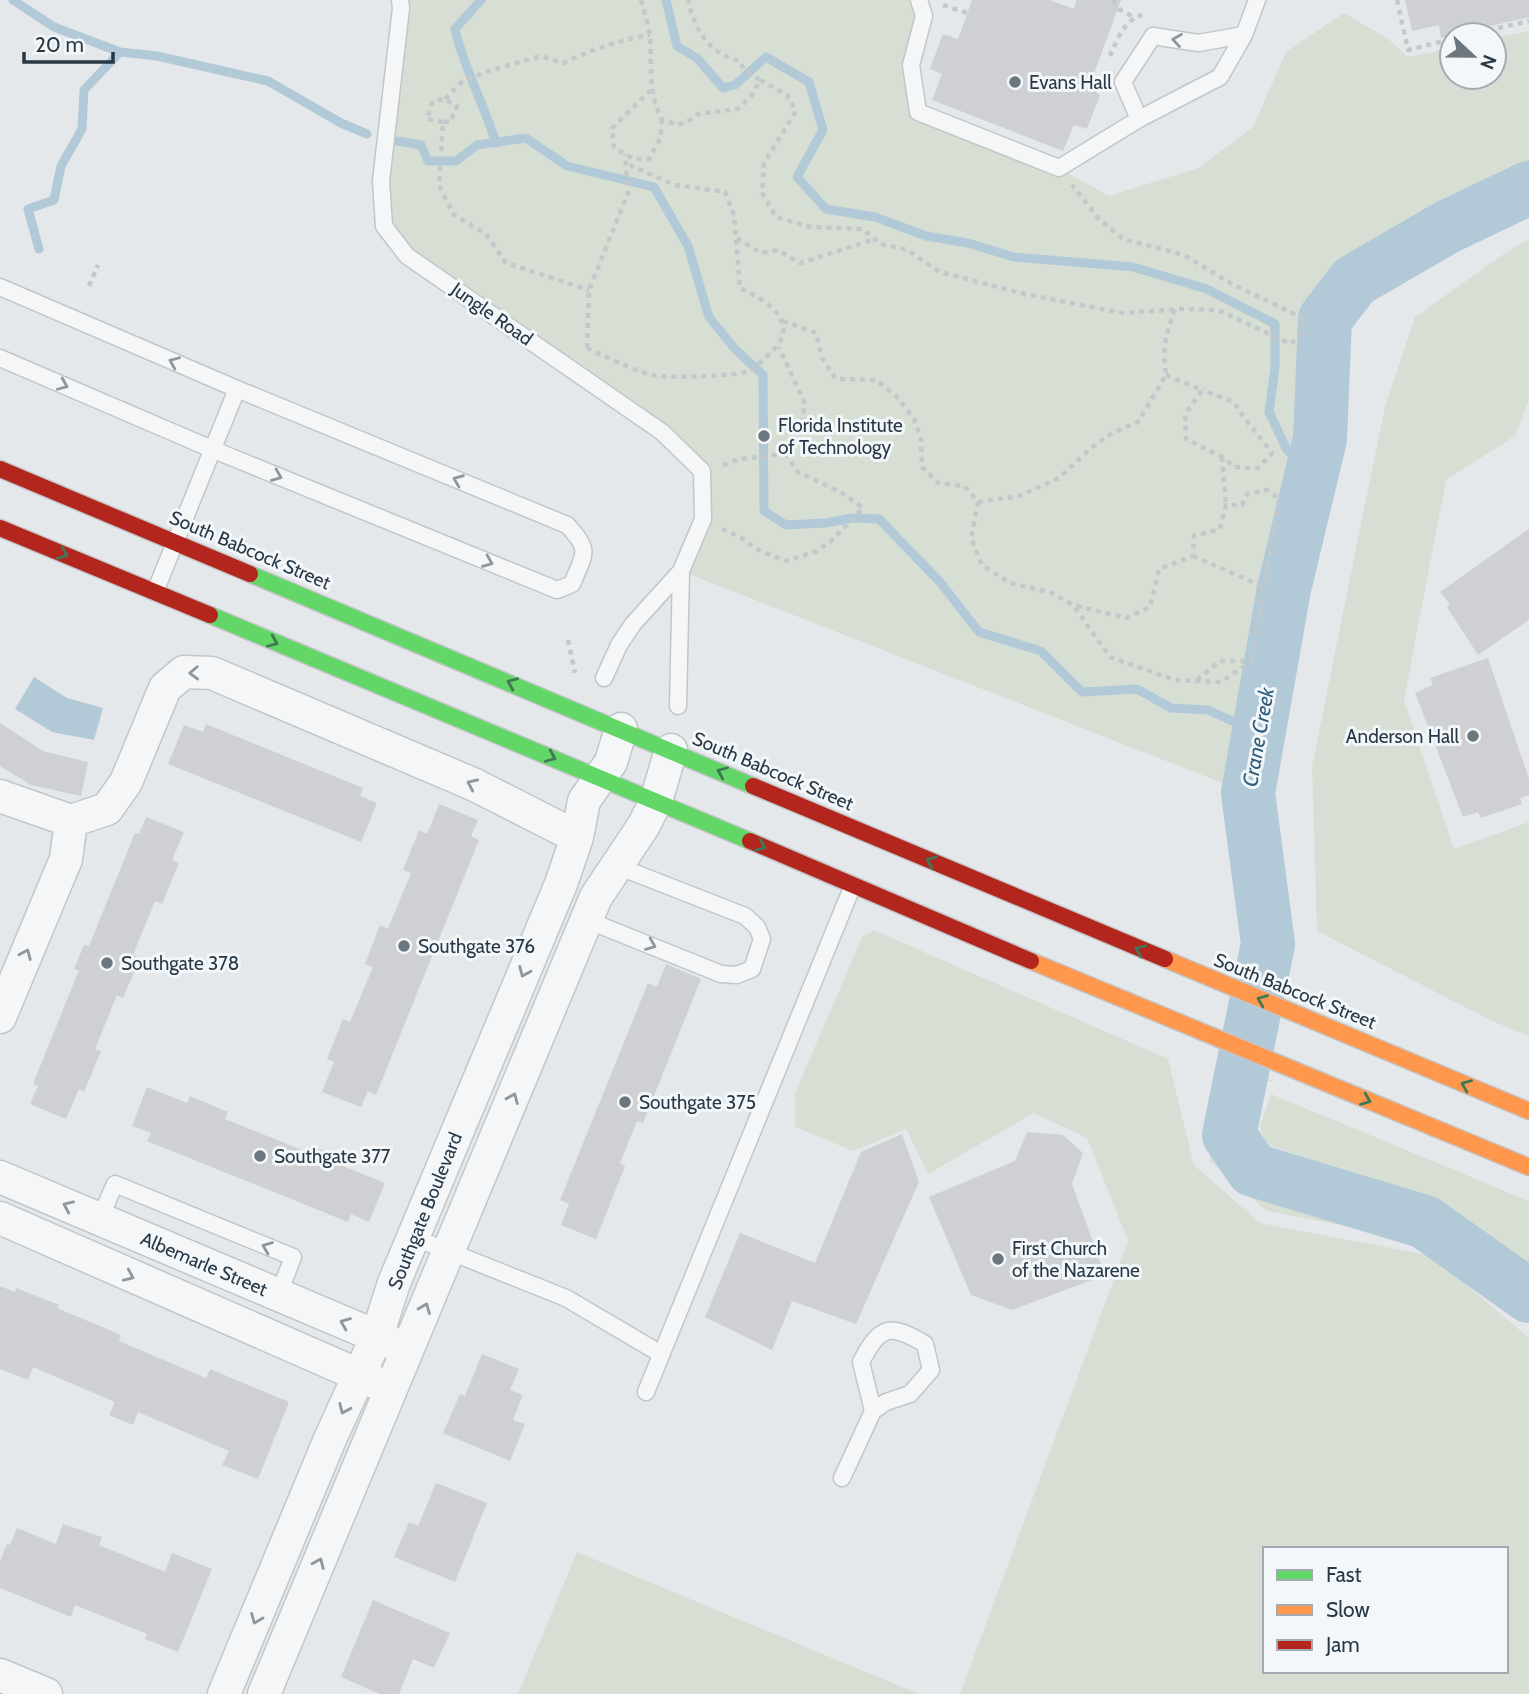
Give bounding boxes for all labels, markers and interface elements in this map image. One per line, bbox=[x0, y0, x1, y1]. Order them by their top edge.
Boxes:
scale bar bbox=[24, 21, 114, 65]
north arrow bbox=[1438, 21, 1508, 91]
text: 20 m bbox=[35, 32, 84, 57]
one-way arrow bbox=[1171, 33, 1183, 48]
text: N bbox=[1475, 52, 1501, 73]
place label: Evans Hall bbox=[1029, 71, 1112, 94]
marker: Evans Hall bbox=[1007, 74, 1023, 90]
street label: Jungle Road bbox=[446, 277, 537, 350]
one-way arrow bbox=[169, 356, 181, 370]
one-way arrow bbox=[55, 377, 68, 391]
place label: Florida Institute of Technology bbox=[778, 414, 903, 459]
marker: Florida Institute of Technology bbox=[756, 428, 772, 444]
one-way arrow bbox=[270, 467, 282, 481]
one-way arrow bbox=[453, 474, 465, 488]
street label: South Babcock Street bbox=[166, 506, 335, 595]
one-way arrow bbox=[56, 546, 68, 560]
one-way arrow bbox=[481, 553, 493, 567]
one-way arrow bbox=[266, 633, 278, 647]
one-way arrow bbox=[188, 666, 199, 681]
one-way arrow bbox=[507, 677, 519, 691]
water label: Crane Creek bbox=[1237, 684, 1279, 789]
place label: Anderson Hall bbox=[1346, 725, 1460, 748]
street label: South Babcock Street bbox=[689, 727, 858, 816]
marker: Anderson Hall bbox=[1465, 728, 1481, 744]
one-way arrow bbox=[544, 749, 556, 763]
one-way arrow bbox=[716, 766, 729, 780]
one-way arrow bbox=[467, 778, 480, 792]
one-way arrow bbox=[754, 837, 766, 851]
one-way arrow bbox=[926, 855, 938, 869]
place label: Southgate 376 bbox=[418, 935, 535, 958]
one-way arrow bbox=[644, 937, 656, 951]
marker: Southgate 376 bbox=[396, 938, 412, 954]
one-way arrow bbox=[1135, 944, 1147, 958]
street label: South Babcock Street bbox=[1211, 948, 1380, 1034]
one-way arrow bbox=[18, 949, 32, 961]
place label: Southgate 378 bbox=[121, 952, 239, 975]
marker: Southgate 378 bbox=[99, 955, 115, 971]
one-way arrow bbox=[518, 965, 532, 978]
one-way arrow bbox=[1256, 995, 1268, 1009]
one-way arrow bbox=[1461, 1079, 1473, 1093]
place label: Southgate 375 bbox=[639, 1091, 756, 1114]
one-way arrow bbox=[1358, 1092, 1371, 1106]
one-way arrow bbox=[505, 1093, 519, 1105]
marker: Southgate 375 bbox=[617, 1094, 633, 1110]
street label: Southgate Boulevard bbox=[383, 1129, 467, 1293]
place label: Southgate 377 bbox=[274, 1145, 391, 1168]
marker: Southgate 377 bbox=[252, 1148, 268, 1164]
one-way arrow bbox=[62, 1200, 75, 1214]
street label: Albemarle Street bbox=[137, 1227, 271, 1301]
place label: First Church of the Nazarene bbox=[1012, 1237, 1140, 1282]
one-way arrow bbox=[262, 1241, 275, 1255]
marker: First Church of the Nazarene bbox=[990, 1251, 1006, 1267]
one-way arrow bbox=[122, 1268, 135, 1282]
one-way arrow bbox=[416, 1302, 430, 1314]
one-way arrow bbox=[340, 1318, 352, 1332]
one-way arrow bbox=[338, 1402, 352, 1414]
legend bbox=[1263, 1547, 1508, 1673]
one-way arrow bbox=[310, 1558, 324, 1570]
text: Fast bbox=[1326, 1562, 1362, 1587]
text: Slow bbox=[1326, 1597, 1370, 1622]
one-way arrow bbox=[250, 1612, 264, 1624]
text: Jam bbox=[1325, 1632, 1360, 1657]

